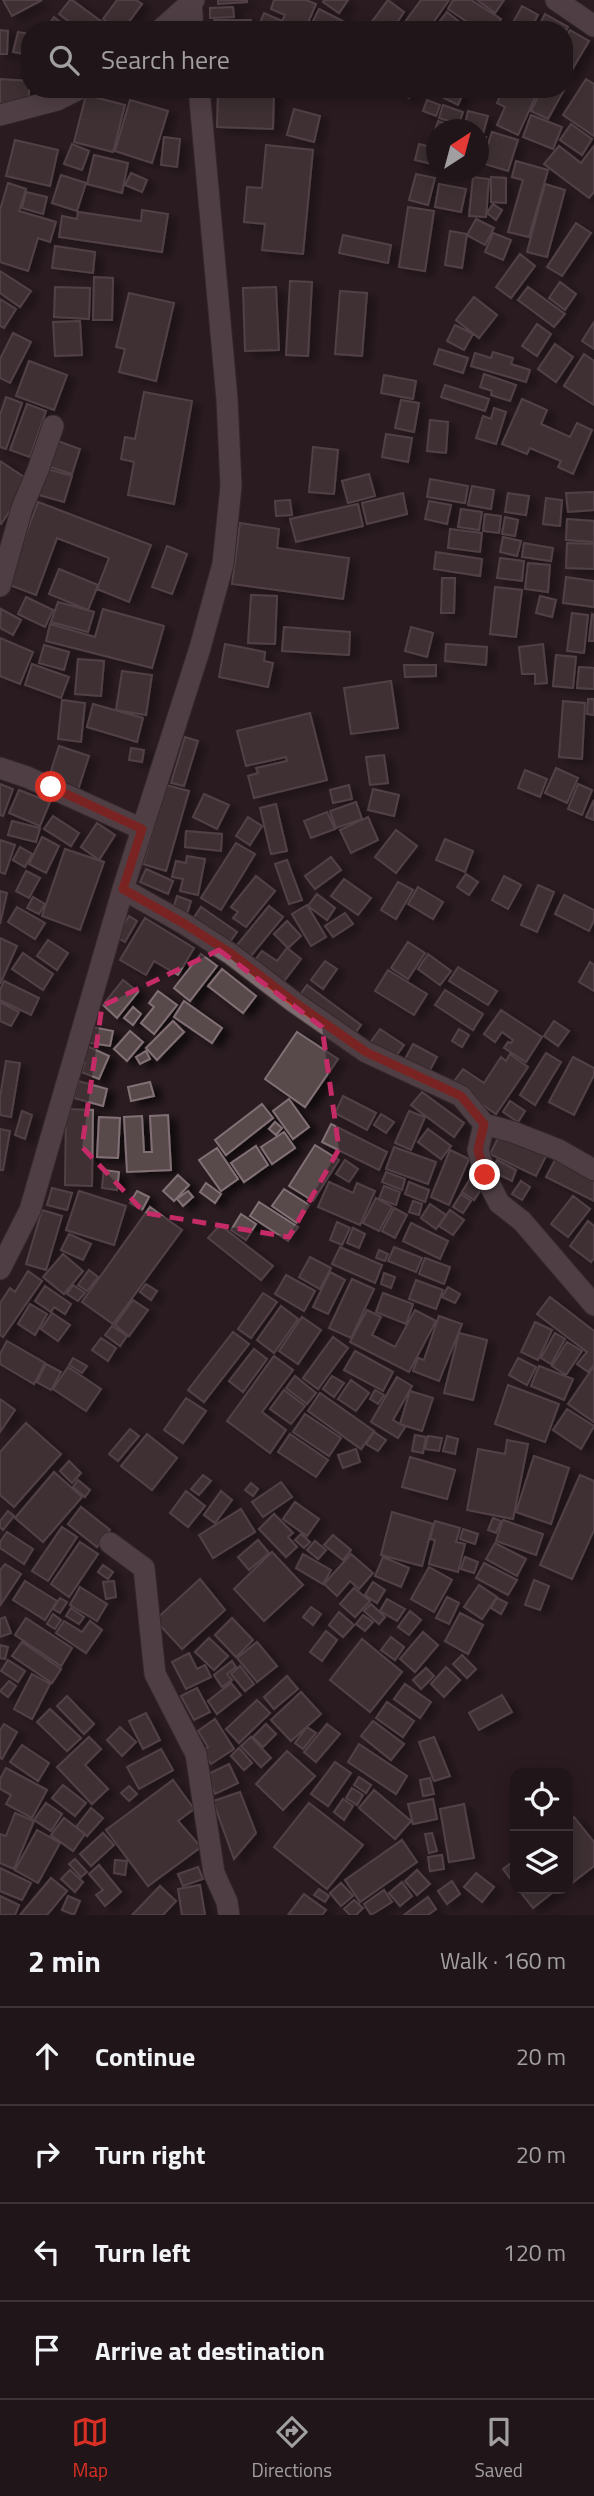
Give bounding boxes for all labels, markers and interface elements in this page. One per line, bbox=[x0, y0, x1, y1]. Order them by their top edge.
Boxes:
search box bbox=[21, 21, 573, 98]
text: Search here bbox=[101, 40, 230, 79]
icon: search bbox=[45, 41, 83, 79]
north arrow bbox=[426, 119, 489, 182]
route start bbox=[35, 771, 66, 802]
route end bbox=[469, 1159, 500, 1190]
map controls bbox=[510, 1768, 573, 1894]
button: locate bbox=[510, 1768, 573, 1831]
button: layers bbox=[510, 1831, 573, 1894]
text: 2 min bbox=[28, 1938, 101, 1984]
text: Walk · 160 m bbox=[440, 1943, 566, 1978]
icon: ahead bbox=[28, 2037, 66, 2075]
text: Continue bbox=[95, 2037, 195, 2076]
text: 20 m bbox=[516, 2039, 566, 2074]
icon: right bbox=[28, 2135, 66, 2173]
text: Turn right bbox=[95, 2135, 206, 2174]
text: 20 m bbox=[516, 2137, 566, 2172]
icon: left bbox=[28, 2233, 66, 2271]
text: Turn left bbox=[95, 2233, 190, 2272]
text: 120 m bbox=[503, 2235, 566, 2270]
icon: arrive bbox=[28, 2331, 66, 2369]
text: Arrive at destination bbox=[95, 2331, 325, 2370]
tab: Map bbox=[71, 2413, 109, 2484]
tab: Directions bbox=[252, 2413, 332, 2484]
tab: Saved bbox=[474, 2413, 523, 2484]

